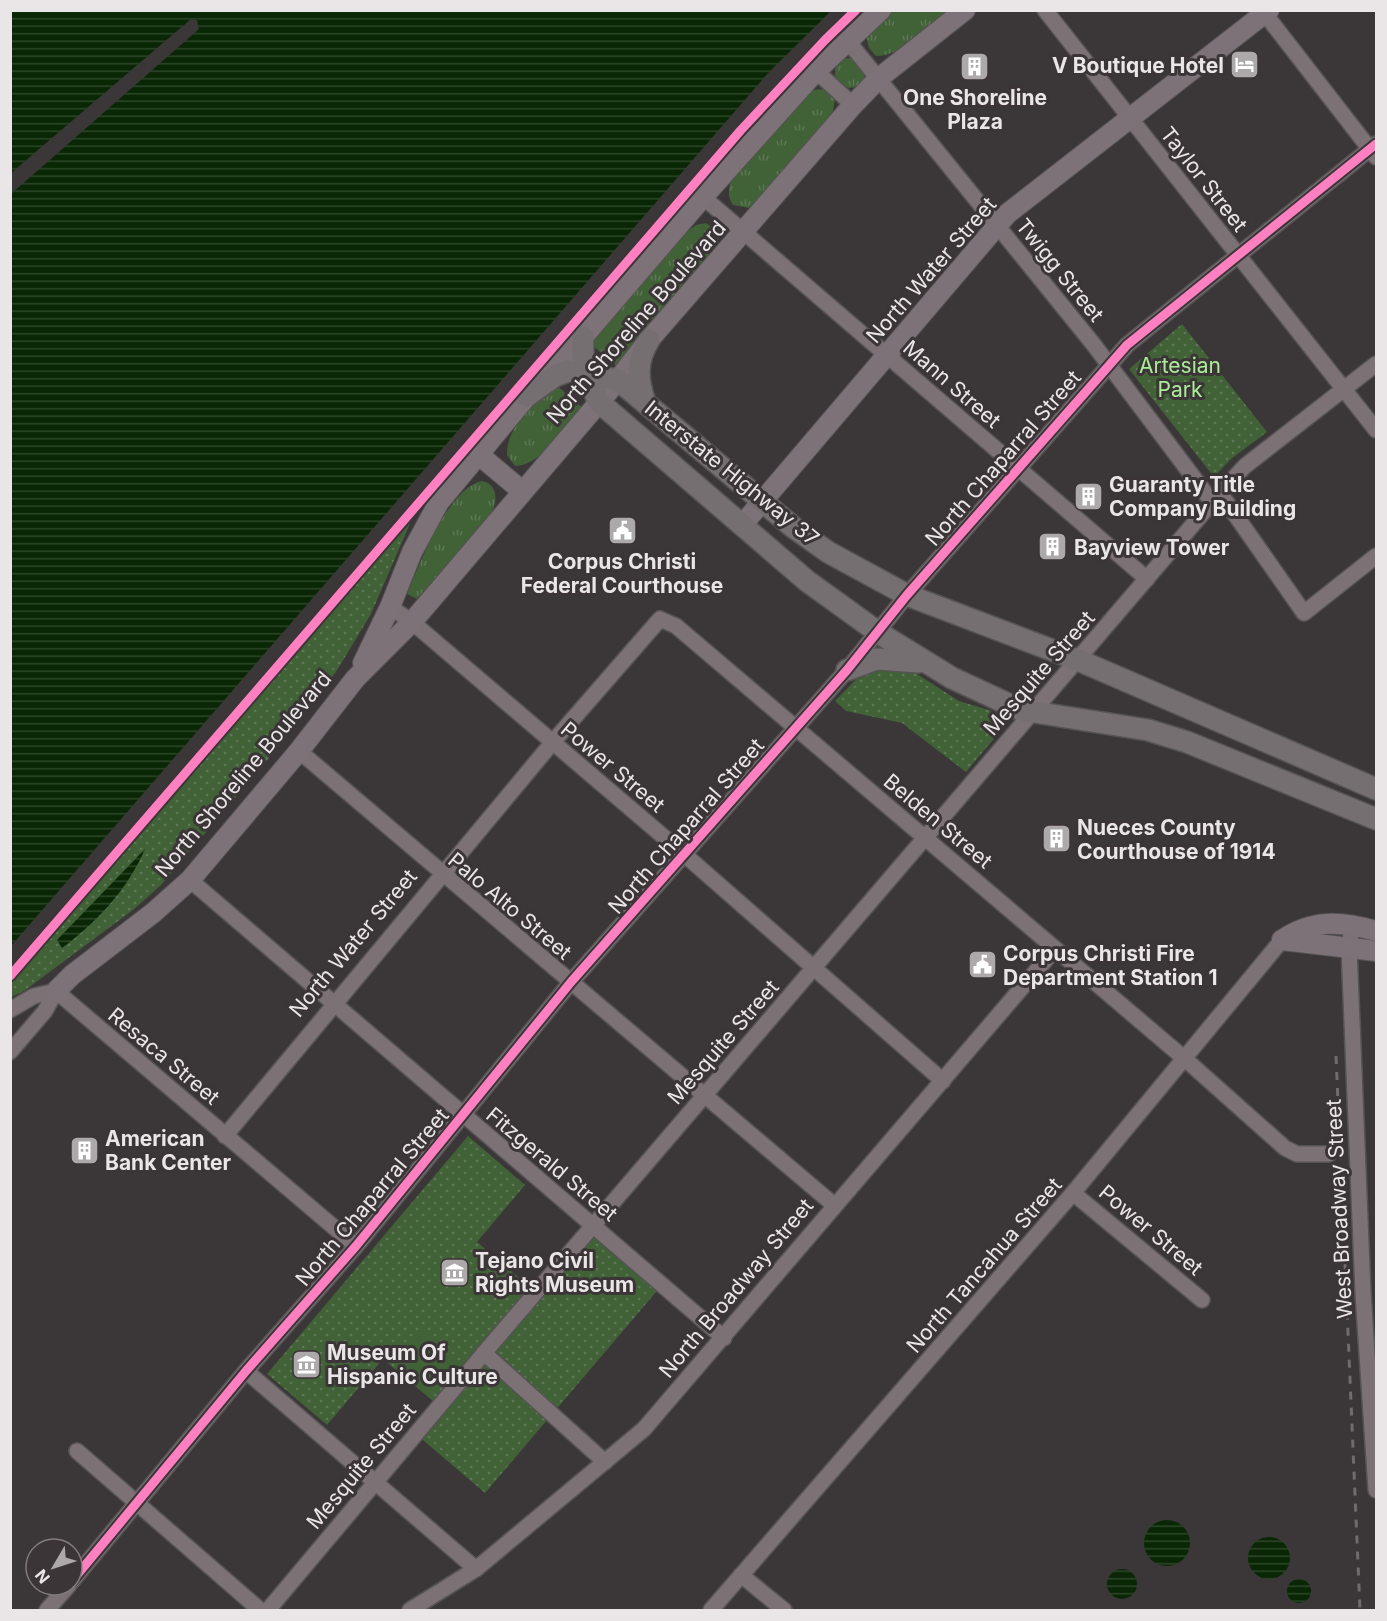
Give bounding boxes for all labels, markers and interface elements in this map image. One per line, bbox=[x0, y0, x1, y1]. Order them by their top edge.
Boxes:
hotel icon: V Boutique Hotel bbox=[1229, 49, 1261, 81]
building icon: One Shoreline Plaza bbox=[959, 50, 991, 82]
place label: V Boutique Hotel bbox=[1052, 53, 1224, 78]
place label: One Shoreline Plaza bbox=[903, 85, 1047, 134]
street label: Taylor Street bbox=[1155, 122, 1253, 237]
street label: North Water Street bbox=[861, 192, 1001, 348]
street label: Twigg Street bbox=[1011, 213, 1109, 327]
street label: North Shoreline Boulevard bbox=[541, 216, 731, 428]
street label: Mann Street bbox=[898, 335, 1006, 433]
park label: Artesian Park bbox=[1139, 353, 1221, 402]
street label: North Chaparral Street bbox=[920, 365, 1086, 551]
street label: Interstate Highway 37 bbox=[640, 395, 824, 551]
place label: Guaranty Title Company Building bbox=[1109, 472, 1296, 521]
building icon: Guaranty Title Company Building bbox=[1072, 480, 1104, 512]
public building icon: Corpus Christi Federal Courthouse bbox=[606, 514, 638, 546]
building icon: Bayview Tower bbox=[1037, 531, 1069, 563]
place label: Bayview Tower bbox=[1074, 535, 1230, 560]
place label: Corpus Christi Federal Courthouse bbox=[521, 549, 723, 598]
street label: Mesquite Street bbox=[978, 606, 1100, 740]
street label: North Shoreline Boulevard bbox=[150, 666, 336, 882]
street label: Power Street bbox=[556, 716, 670, 818]
street label: North Chaparral Street bbox=[603, 733, 769, 919]
street label: Belden Street bbox=[879, 768, 997, 874]
place label: Nueces County Courthouse of 1914 bbox=[1077, 815, 1276, 864]
building icon: Nueces County Courthouse of 1914 bbox=[1040, 823, 1072, 855]
street label: Palo Alto Street bbox=[443, 847, 577, 965]
street label: North Water Street bbox=[284, 864, 422, 1022]
place label: Corpus Christi Fire Department Station 1 bbox=[1003, 941, 1217, 990]
public building icon: Corpus Christi Fire Department Station 1 bbox=[966, 949, 998, 981]
street label: Mesquite Street bbox=[662, 975, 784, 1109]
street label: Resaca Street bbox=[103, 1002, 225, 1110]
street label: West Broadway Street bbox=[1321, 1098, 1357, 1320]
street label: Fitzgerald Street bbox=[481, 1102, 623, 1226]
street label: North Chaparral Street bbox=[290, 1103, 454, 1291]
place label: American Bank Center bbox=[105, 1126, 231, 1175]
building icon: American Bank Center bbox=[68, 1134, 100, 1166]
street label: North Tancahua Street bbox=[901, 1172, 1067, 1358]
street label: Power Street bbox=[1094, 1179, 1208, 1281]
street label: North Broadway Street bbox=[654, 1193, 818, 1383]
place label: Tejano Civil Rights Museum bbox=[475, 1248, 634, 1297]
museum icon: Tejano Civil Rights Museum bbox=[438, 1256, 470, 1288]
place label: Museum Of Hispanic Culture bbox=[327, 1340, 498, 1389]
museum icon: Museum Of Hispanic Culture bbox=[290, 1348, 322, 1380]
street label: Mesquite Street bbox=[301, 1398, 421, 1534]
north arrow bbox=[24, 1537, 84, 1597]
text: N bbox=[31, 1565, 54, 1587]

